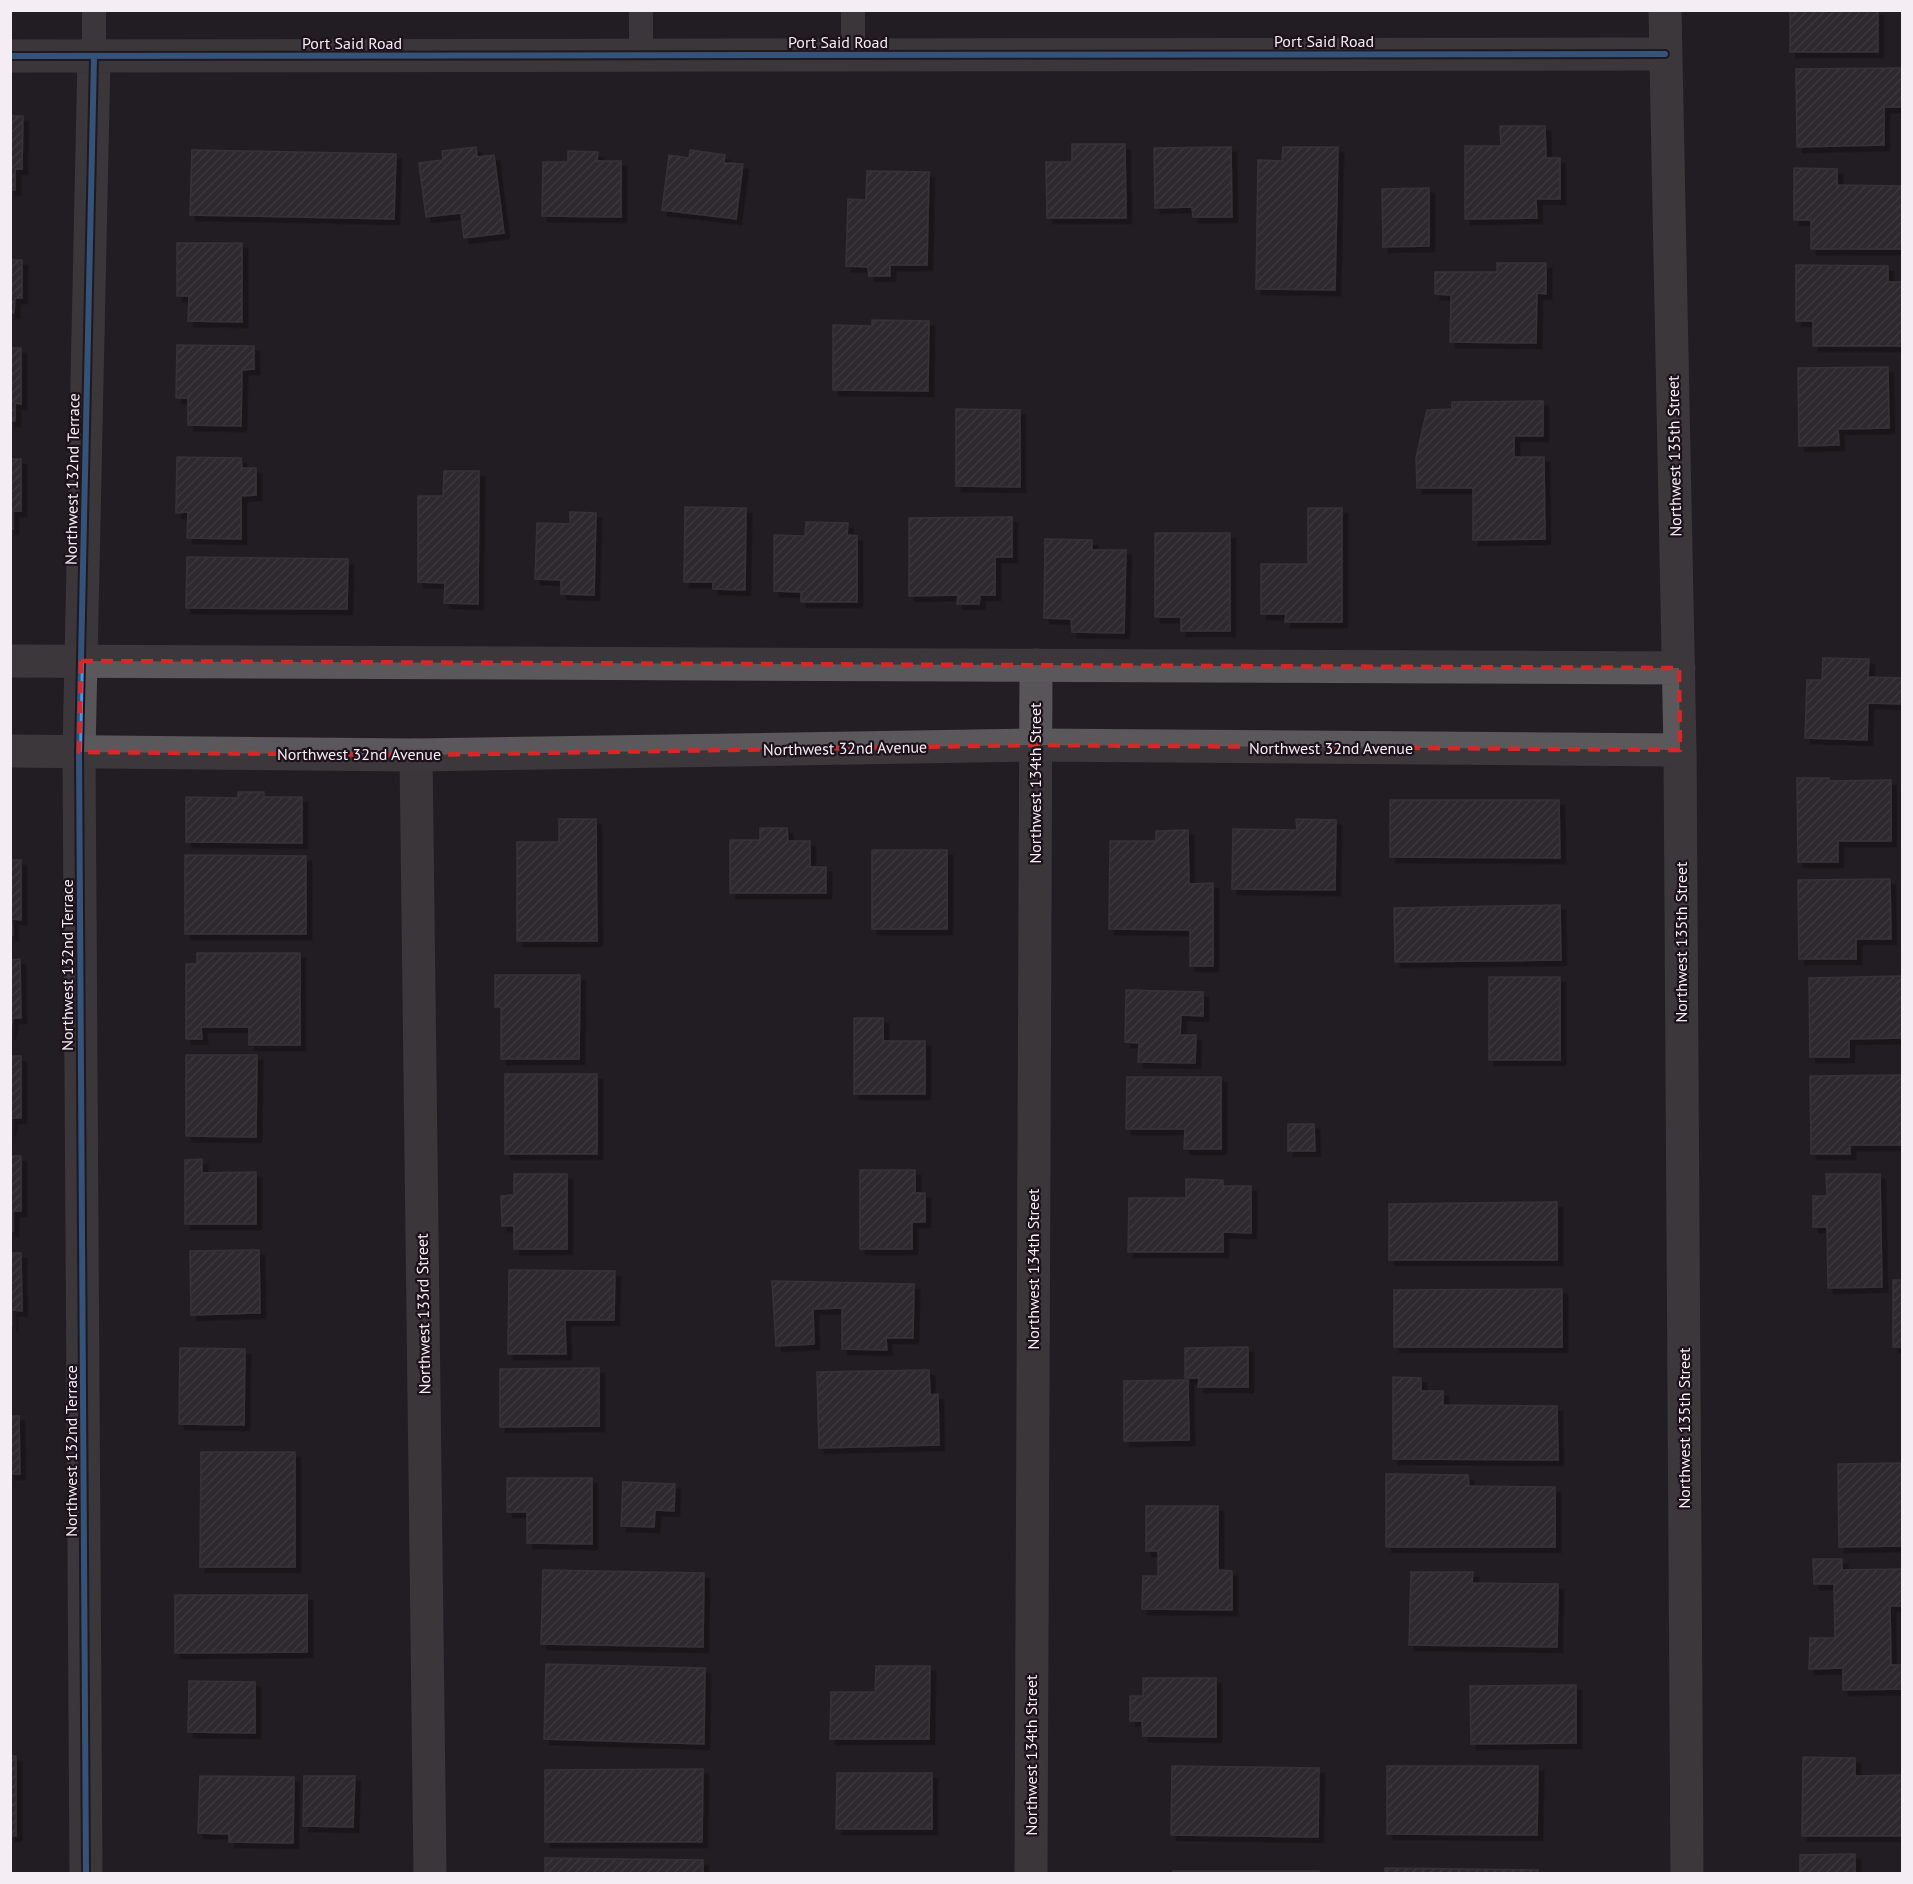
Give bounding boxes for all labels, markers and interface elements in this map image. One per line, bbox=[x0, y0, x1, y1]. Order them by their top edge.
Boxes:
street label: Port Said Road bbox=[1274, 31, 1374, 51]
street label: Port Said Road bbox=[788, 32, 888, 52]
street label: Port Said Road bbox=[302, 33, 402, 53]
street label: Northwest 135th Street bbox=[1663, 375, 1685, 537]
street label: Northwest 132nd Terrace bbox=[61, 393, 83, 565]
street label: Northwest 134th Street bbox=[1025, 702, 1045, 864]
street label: Northwest 32nd Avenue bbox=[763, 737, 927, 759]
street label: Northwest 32nd Avenue bbox=[1249, 738, 1413, 758]
street label: Northwest 32nd Avenue bbox=[277, 744, 441, 764]
street label: Northwest 135th Street bbox=[1671, 861, 1691, 1023]
street label: Northwest 132nd Terrace bbox=[57, 879, 77, 1051]
street label: Northwest 134th Street bbox=[1023, 1188, 1043, 1350]
street label: Northwest 133rd Street bbox=[412, 1233, 434, 1395]
street label: Northwest 135th Street bbox=[1674, 1347, 1694, 1509]
street label: Northwest 132nd Terrace bbox=[61, 1365, 81, 1537]
street label: Northwest 134th Street bbox=[1021, 1674, 1041, 1836]

